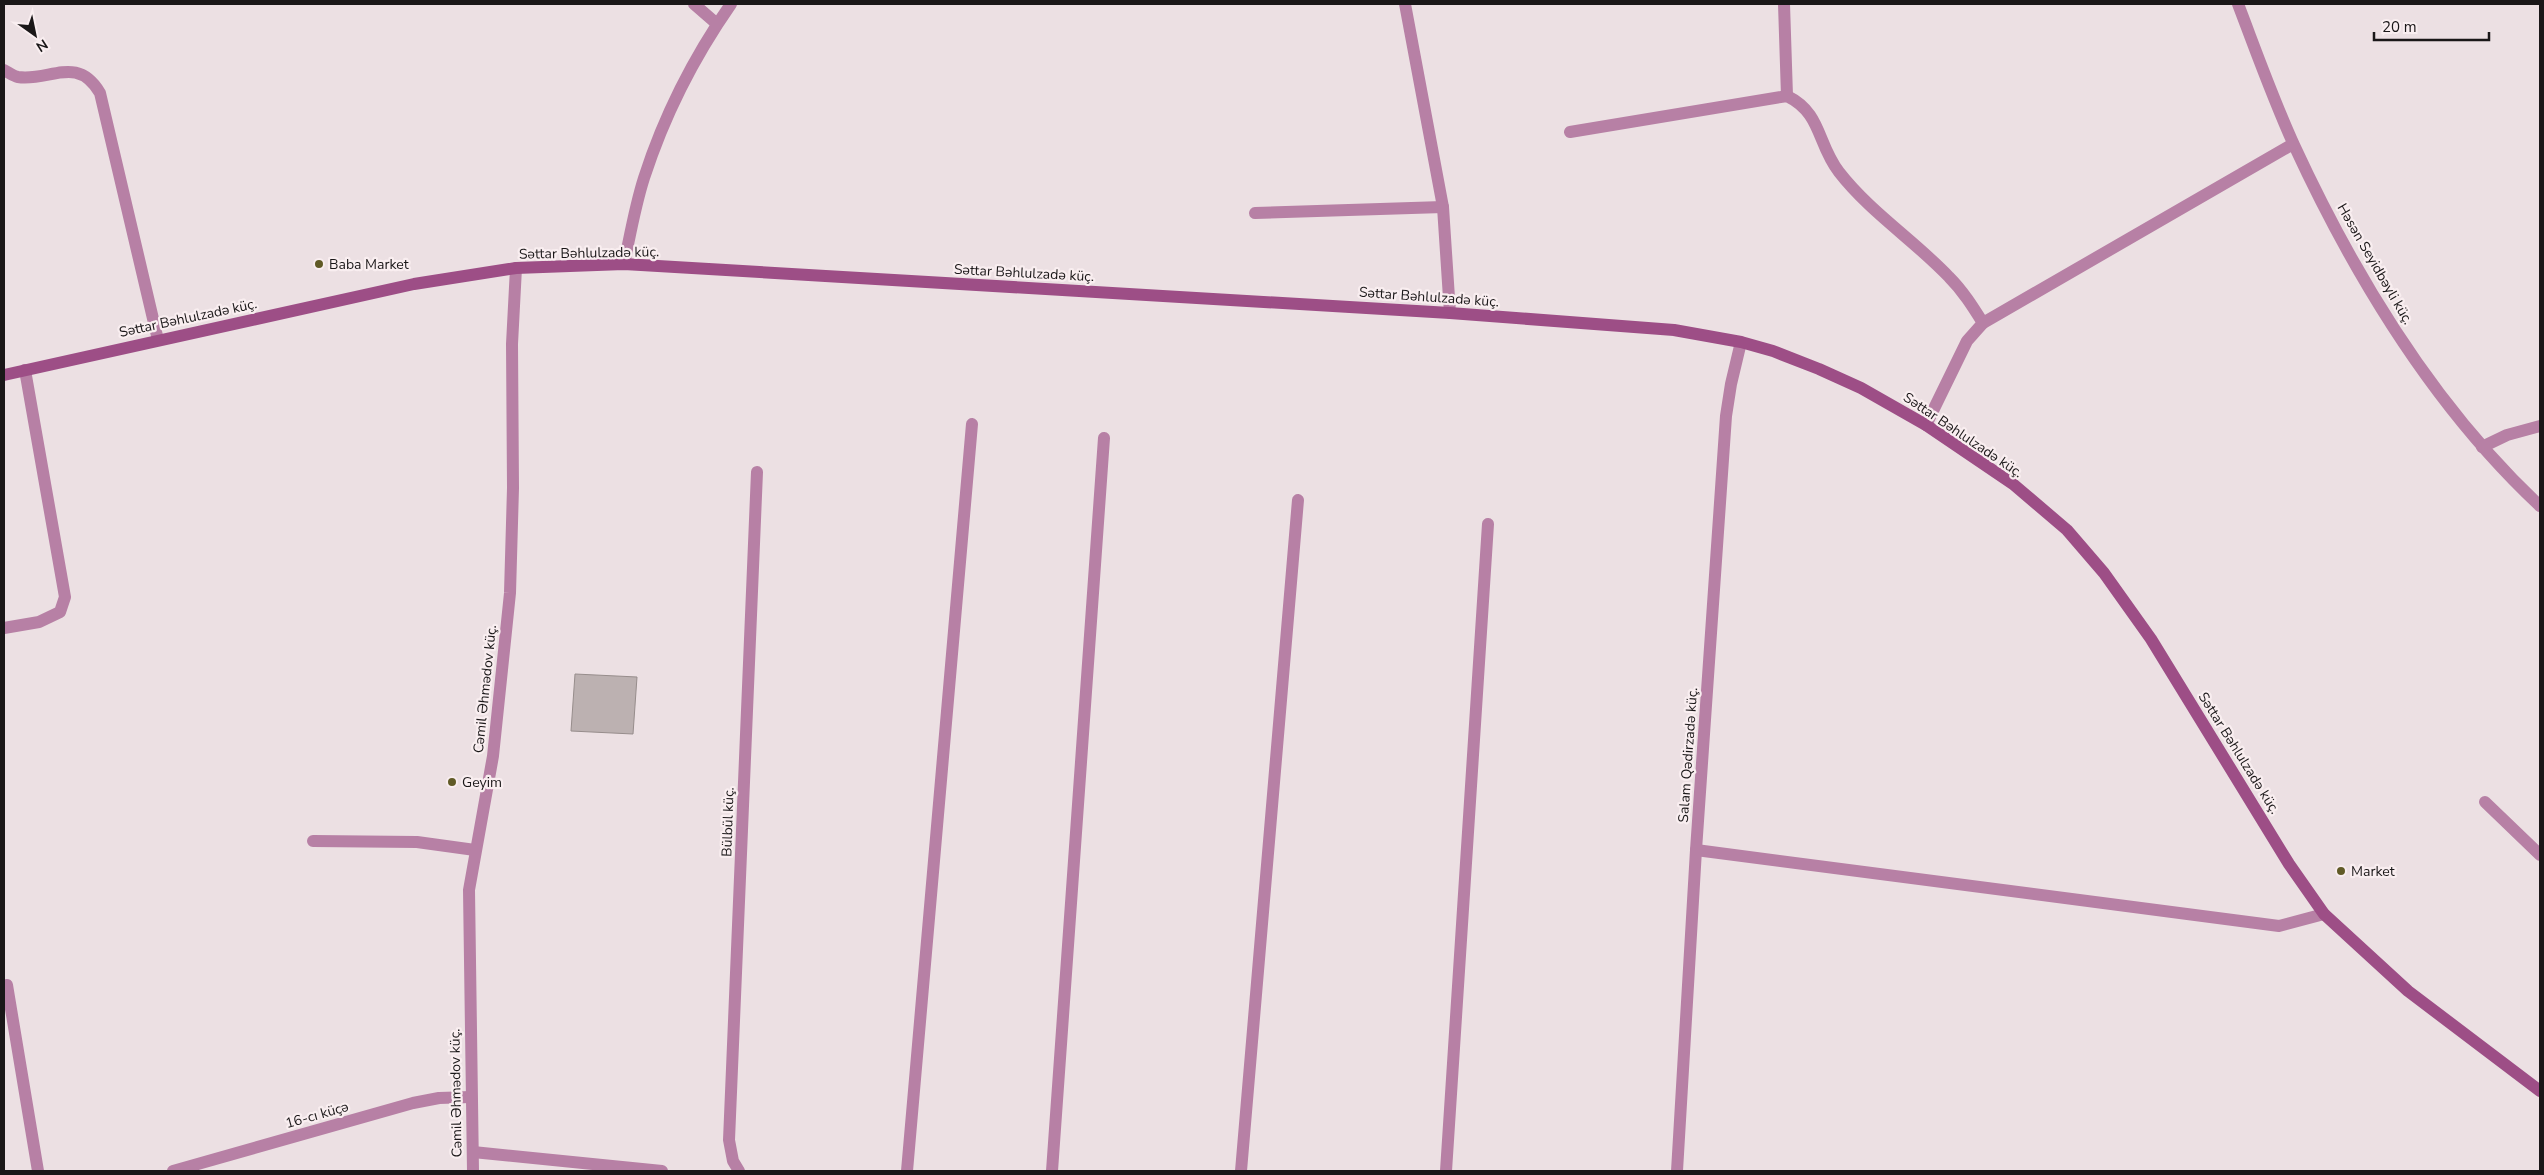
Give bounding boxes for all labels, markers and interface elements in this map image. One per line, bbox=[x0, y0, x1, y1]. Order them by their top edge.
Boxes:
north arrow bbox=[10, 10, 60, 60]
scale bar bbox=[2374, 10, 2489, 42]
text: 20 m bbox=[2382, 17, 2417, 37]
text: N bbox=[32, 35, 51, 56]
street label: Həsən Seyidbəyli küç. bbox=[2333, 200, 2417, 328]
street label: Səttar Bəhlulzadə küç. bbox=[519, 242, 659, 264]
place label: Baba Market bbox=[329, 255, 409, 274]
marker: Baba Market bbox=[313, 258, 325, 270]
street label: Səttar Bəhlulzadə küç. bbox=[953, 260, 1095, 286]
street label: Səttar Bəhlulzadə küç. bbox=[1358, 283, 1500, 311]
street label: Səttar Bəhlulzadə küç. bbox=[117, 294, 259, 342]
street label: Səttar Bəhlulzadə küç. bbox=[1900, 388, 2026, 482]
street label: Cəmil Əhmədov küç. bbox=[469, 624, 501, 754]
street label: Salam Qədirzadə küç. bbox=[1674, 687, 1702, 823]
street label: Səttar Bəhlulzadə küç. bbox=[2194, 688, 2284, 818]
place label: Geyim bbox=[462, 773, 502, 792]
marker: Geyim bbox=[446, 776, 458, 788]
street label: Bülbül küç. bbox=[717, 787, 739, 857]
place label: Market bbox=[2351, 862, 2395, 881]
marker: Market bbox=[2335, 865, 2347, 877]
street label: Cəmil Əhmədov küç. bbox=[445, 1028, 467, 1158]
street label: 16-cı küçə bbox=[283, 1097, 351, 1133]

